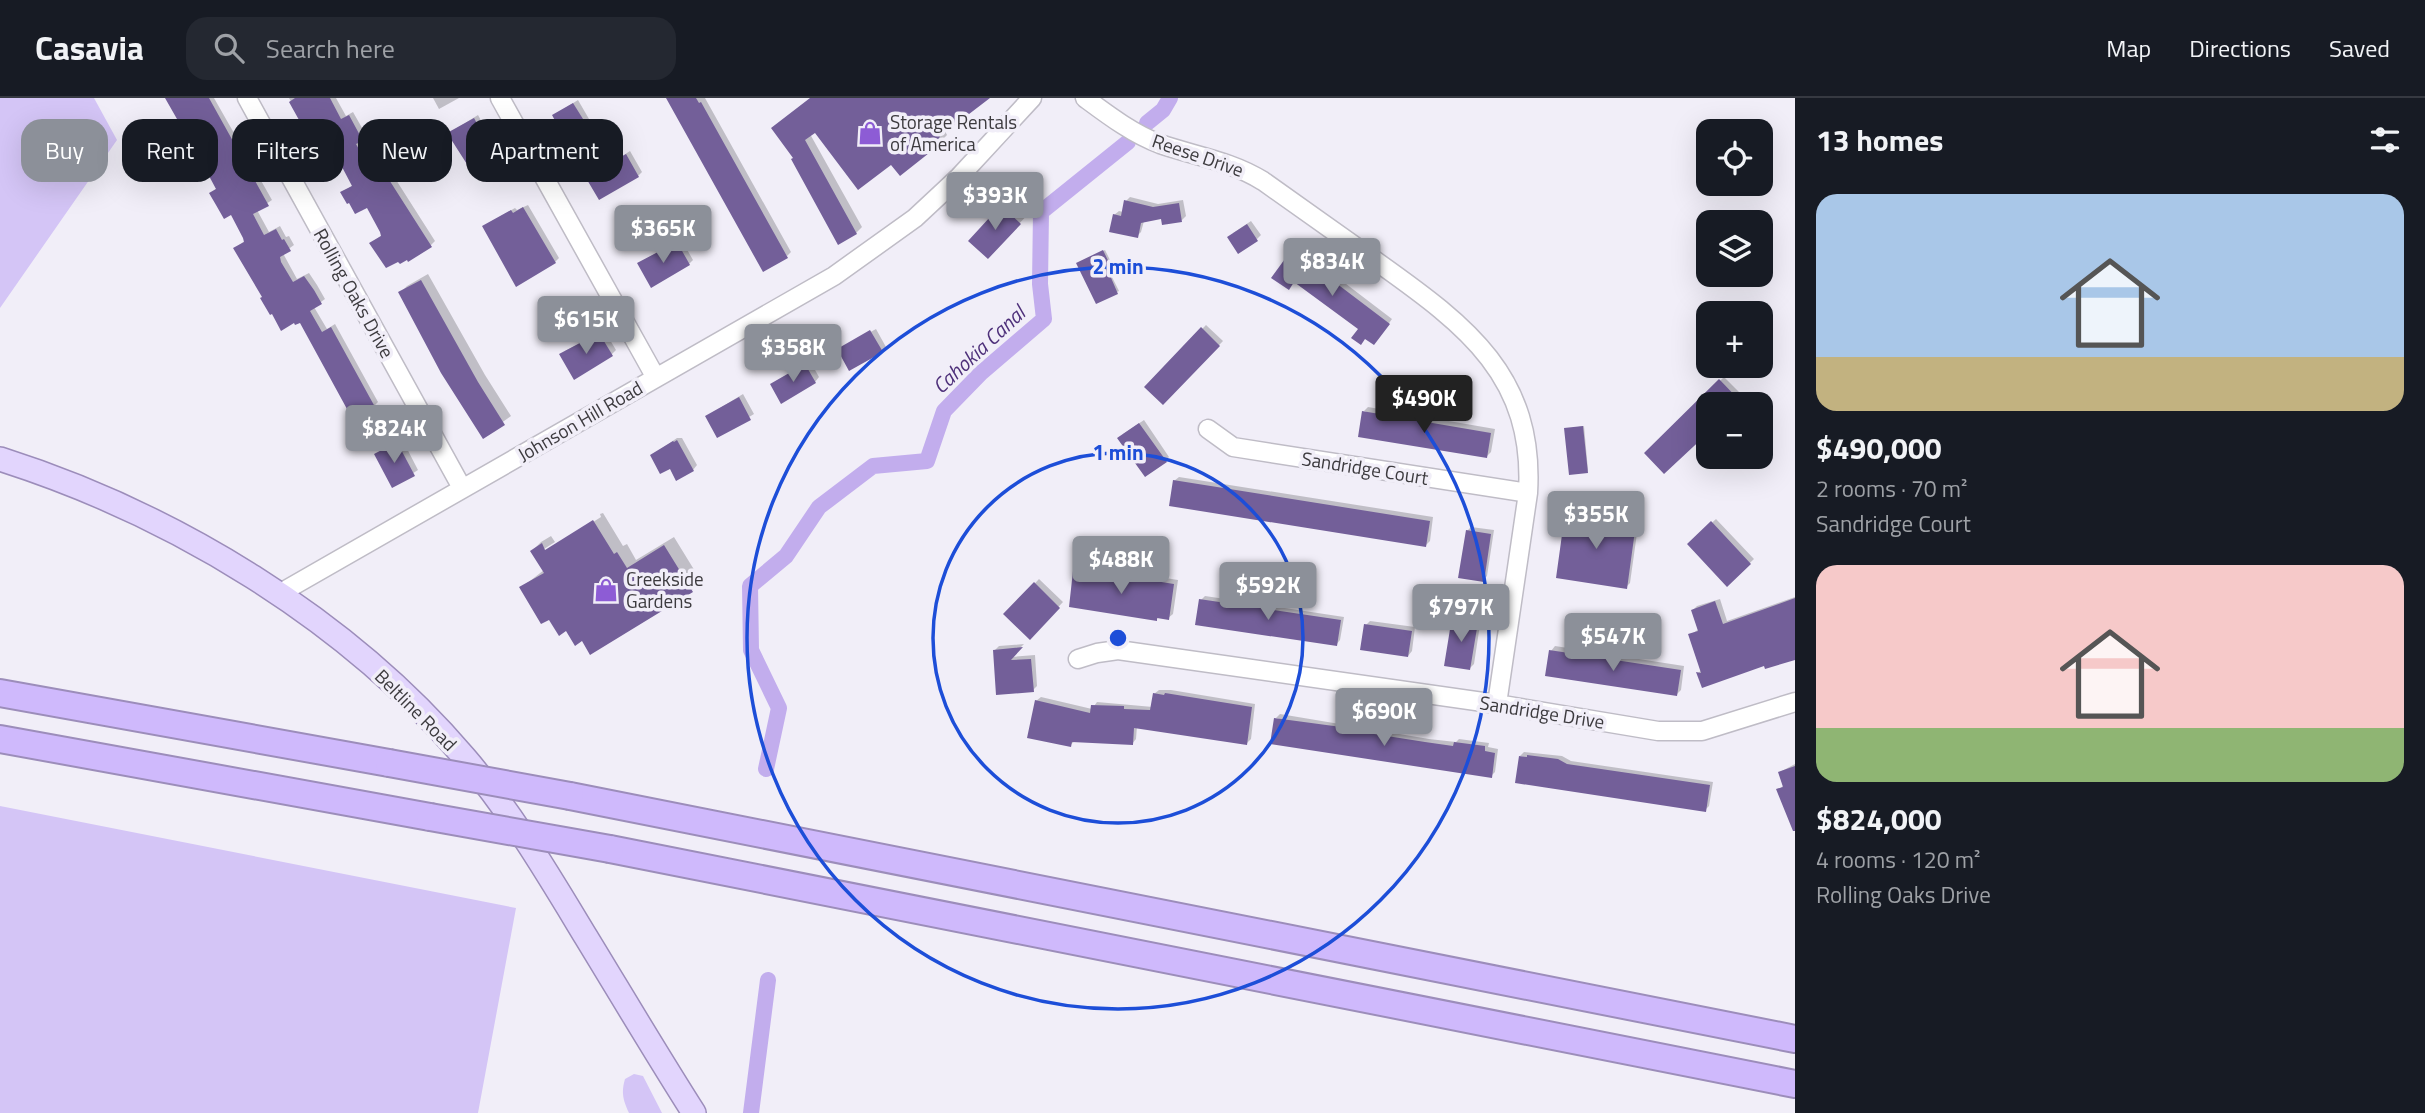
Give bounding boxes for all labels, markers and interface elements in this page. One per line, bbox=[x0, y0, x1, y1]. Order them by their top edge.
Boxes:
search box bbox=[186, 17, 676, 80]
text: Casavia bbox=[35, 23, 144, 73]
icon: search bbox=[210, 29, 248, 67]
text: Search here bbox=[266, 29, 395, 68]
text: Map bbox=[2106, 30, 2151, 66]
text: Directions bbox=[2189, 30, 2291, 66]
text: Saved bbox=[2329, 30, 2390, 66]
place label: Storage Rentals of America bbox=[890, 107, 1017, 158]
text: 13 homes bbox=[1816, 117, 1943, 163]
chip: Buy bbox=[21, 119, 108, 182]
chip: Rent bbox=[122, 119, 218, 182]
chip: Filters bbox=[232, 119, 344, 182]
chip: New bbox=[358, 119, 452, 182]
chip: Apartment bbox=[466, 119, 623, 182]
shop icon: Storage Rentals of America bbox=[856, 119, 884, 147]
map controls bbox=[1696, 119, 1773, 469]
button: locate bbox=[1696, 119, 1773, 196]
icon: filters bbox=[2366, 121, 2404, 159]
street label: Reese Drive bbox=[1149, 125, 1248, 184]
pin: $393K bbox=[946, 172, 1044, 232]
text: $393K bbox=[962, 177, 1028, 212]
pin: $365K bbox=[614, 206, 712, 265]
text: $365K bbox=[630, 210, 696, 245]
button: layers bbox=[1696, 210, 1773, 287]
street label: Rolling Oaks Drive bbox=[307, 223, 402, 363]
pin: $834K bbox=[1283, 238, 1381, 298]
icon: home bbox=[2047, 240, 2173, 366]
text: $834K bbox=[1299, 243, 1365, 278]
text: 2 min bbox=[1092, 250, 1144, 282]
pin: $615K bbox=[537, 296, 635, 356]
water label: Cahokia Canal bbox=[925, 296, 1034, 401]
text: $615K bbox=[553, 301, 619, 336]
button: + bbox=[1696, 301, 1773, 378]
pin: $358K bbox=[744, 324, 842, 384]
text: $358K bbox=[760, 329, 826, 364]
street label: Johnson Hill Road bbox=[512, 373, 648, 468]
pin: $490K bbox=[1375, 376, 1473, 435]
text: $490K bbox=[1391, 380, 1457, 415]
button: − bbox=[1696, 392, 1773, 469]
pin: $824K bbox=[345, 406, 443, 465]
text: $824K bbox=[361, 410, 427, 445]
text: $490,000 bbox=[1816, 425, 1942, 471]
text: 1 min bbox=[1092, 436, 1144, 468]
street label: Sandridge Court bbox=[1300, 443, 1431, 492]
text: 2 rooms · 70 m² bbox=[1816, 471, 1967, 506]
pin: $355K bbox=[1547, 491, 1645, 551]
text: $355K bbox=[1563, 496, 1629, 531]
text: Sandridge Court bbox=[1816, 506, 1971, 541]
pin: $488K bbox=[1072, 536, 1170, 596]
text: $488K bbox=[1088, 541, 1154, 576]
pin: $592K bbox=[1219, 562, 1317, 622]
place label: Creekside Gardens bbox=[626, 564, 704, 615]
text: $592K bbox=[1235, 567, 1301, 602]
shop icon: Creekside Gardens bbox=[592, 576, 620, 604]
pin: $797K bbox=[1412, 584, 1510, 644]
text: $797K bbox=[1428, 589, 1494, 624]
icon: home bbox=[2047, 611, 2173, 737]
pin: $547K bbox=[1564, 614, 1662, 673]
text: $547K bbox=[1580, 618, 1646, 653]
centre of rings bbox=[1106, 626, 1130, 650]
street label: Beltline Road bbox=[369, 662, 464, 757]
street label: Sandridge Drive bbox=[1478, 687, 1607, 736]
pin: $690K bbox=[1335, 688, 1433, 748]
text: $690K bbox=[1351, 693, 1417, 728]
text: $824,000 bbox=[1816, 796, 1942, 842]
text: 4 rooms · 120 m² bbox=[1816, 842, 1980, 877]
text: Rolling Oaks Drive bbox=[1816, 877, 1991, 912]

